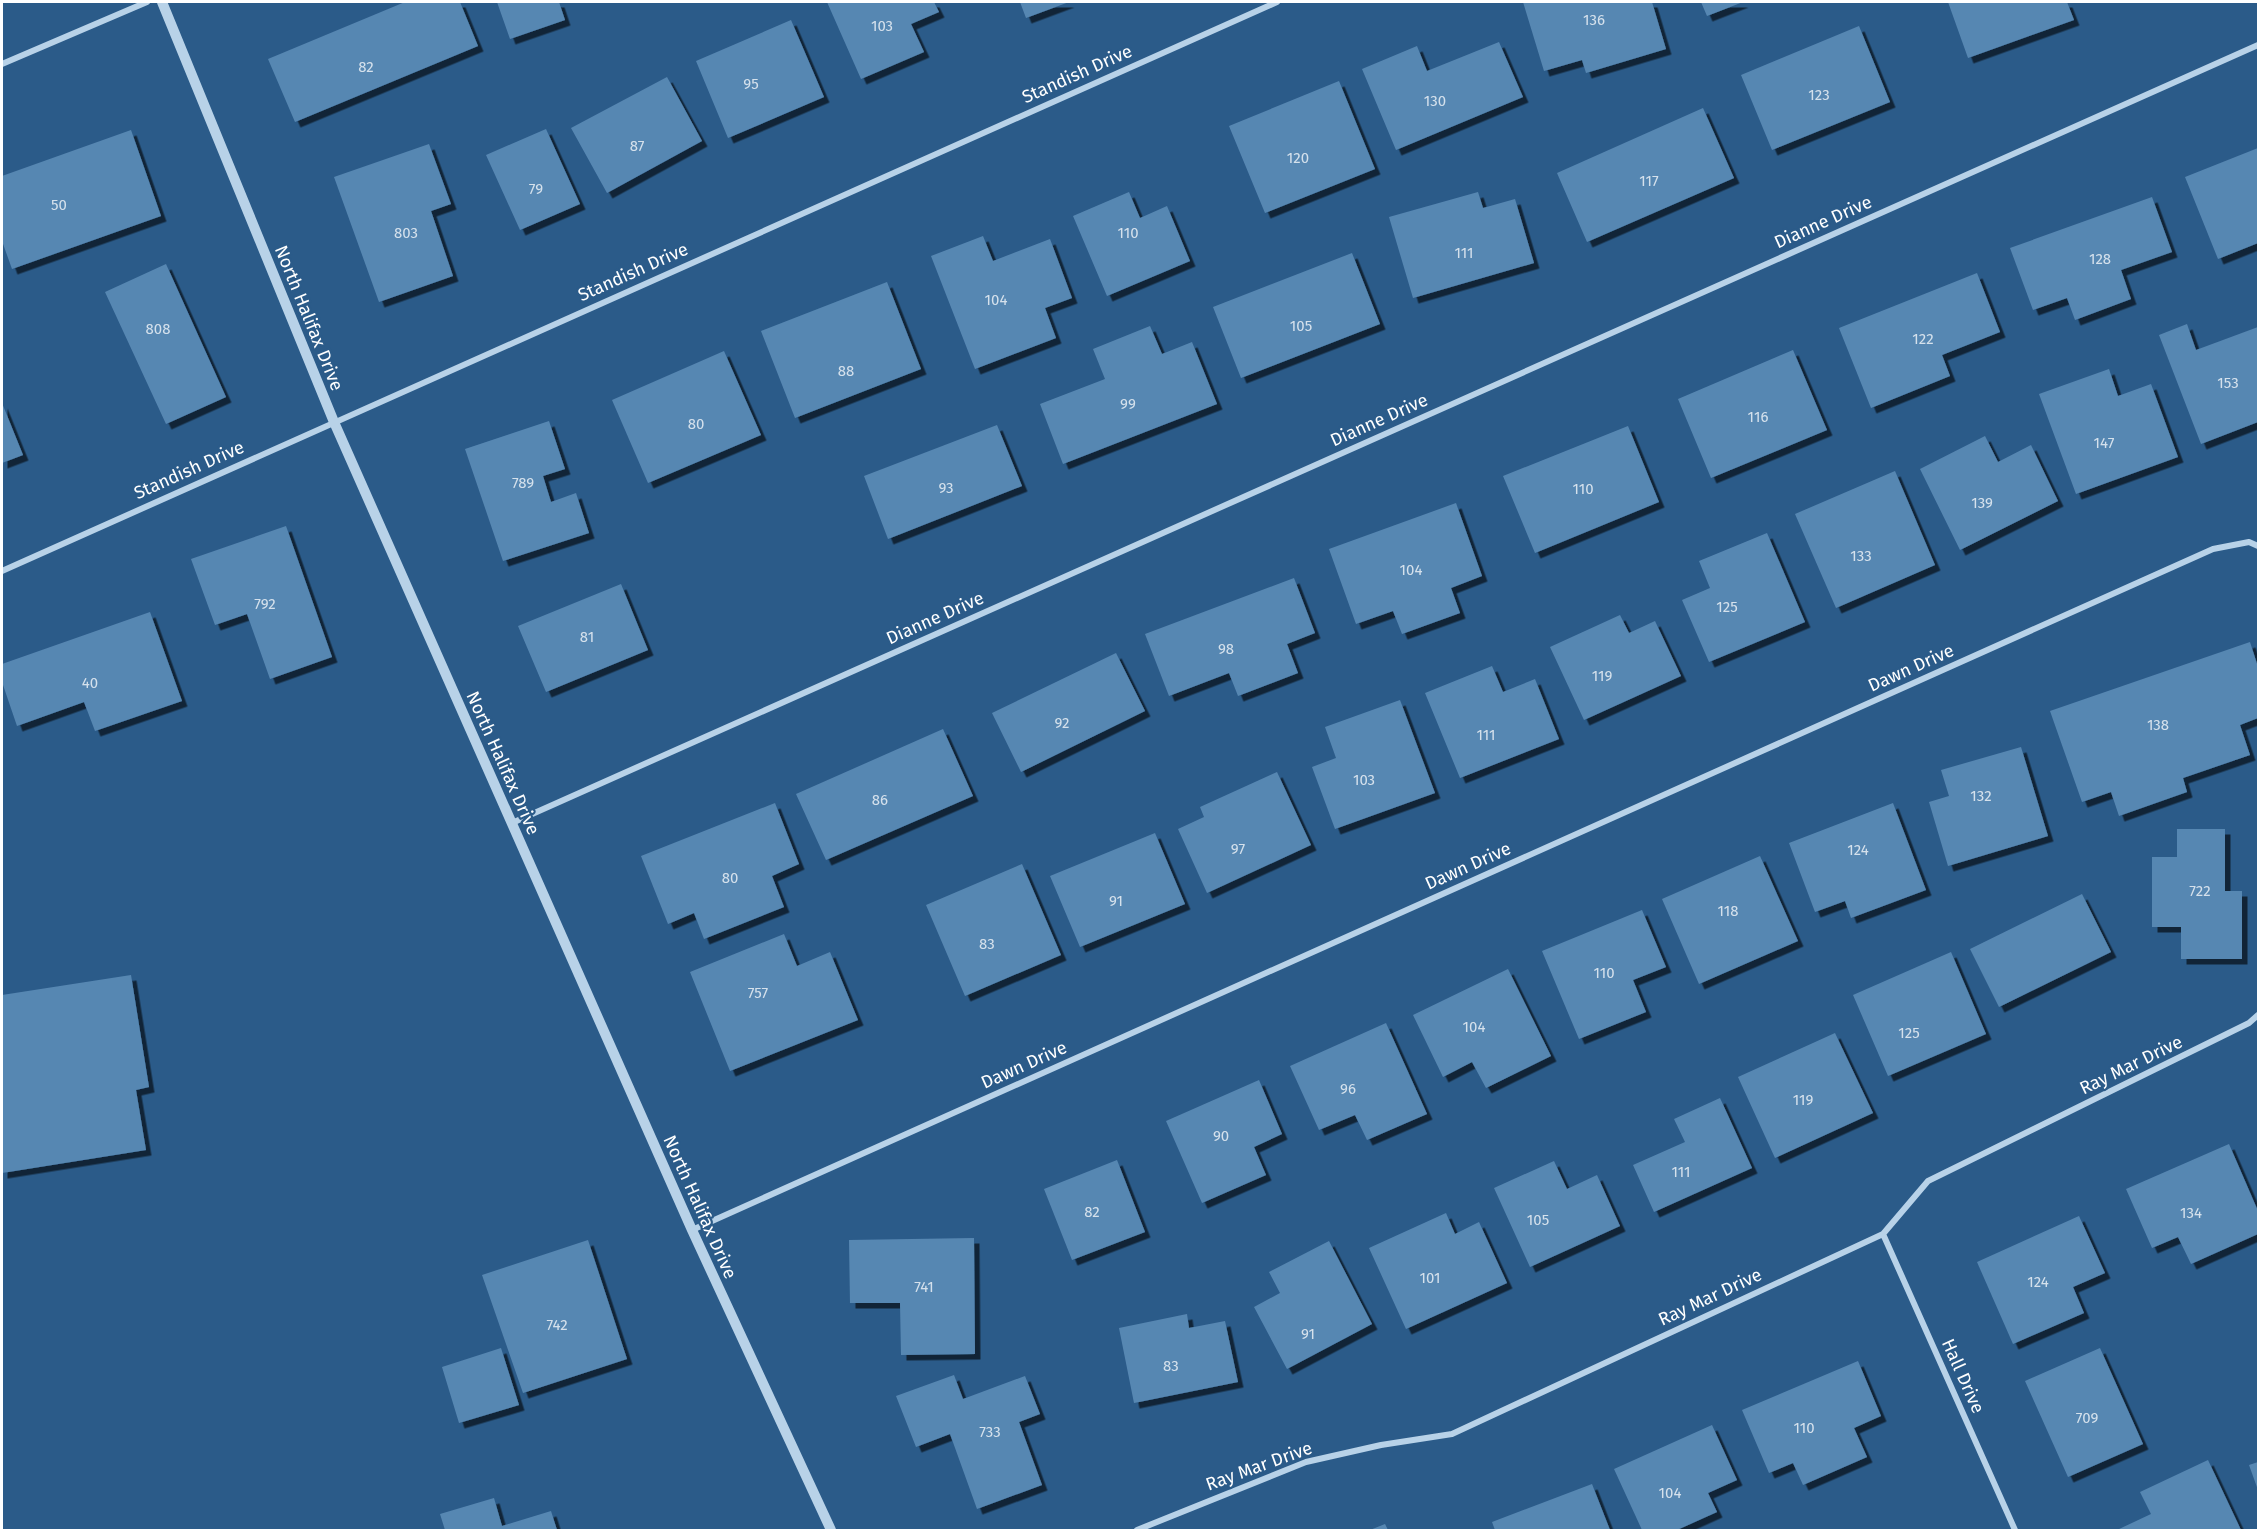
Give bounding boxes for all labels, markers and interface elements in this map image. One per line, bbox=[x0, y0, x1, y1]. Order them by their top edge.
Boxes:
house number: 136 bbox=[1583, 11, 1605, 29]
house number: 103 bbox=[871, 17, 893, 35]
street label: Standish Drive bbox=[1018, 40, 1136, 108]
house number: 82 bbox=[358, 58, 374, 76]
house number: 95 bbox=[743, 75, 759, 93]
house number: 123 bbox=[1808, 86, 1830, 104]
house number: 130 bbox=[1424, 92, 1446, 110]
house number: 87 bbox=[630, 137, 645, 155]
house number: 120 bbox=[1287, 149, 1309, 167]
house number: 117 bbox=[1639, 172, 1659, 190]
house number: 79 bbox=[529, 180, 543, 198]
street label: Dianne Drive bbox=[1771, 191, 1875, 253]
house number: 50 bbox=[51, 196, 67, 214]
house number: 803 bbox=[394, 224, 418, 242]
house number: 110 bbox=[1117, 224, 1139, 242]
street label: Standish Drive bbox=[574, 238, 692, 306]
street label: North Halifax Drive bbox=[270, 242, 348, 394]
house number: 111 bbox=[1454, 244, 1474, 262]
house number: 128 bbox=[2089, 250, 2111, 268]
house number: 104 bbox=[985, 291, 1007, 309]
house number: 105 bbox=[1290, 317, 1312, 335]
house number: 808 bbox=[146, 320, 170, 338]
house number: 122 bbox=[1912, 330, 1934, 348]
house number: 88 bbox=[838, 362, 854, 380]
house number: 153 bbox=[2217, 374, 2239, 392]
street label: Dianne Drive bbox=[1327, 389, 1431, 451]
house number: 99 bbox=[1120, 395, 1136, 413]
house number: 116 bbox=[1748, 408, 1768, 426]
house number: 80 bbox=[688, 415, 704, 433]
house number: 147 bbox=[2094, 434, 2115, 452]
street label: Standish Drive bbox=[130, 436, 248, 504]
house number: 789 bbox=[512, 474, 534, 492]
house number: 93 bbox=[938, 479, 954, 497]
house number: 110 bbox=[1572, 480, 1594, 498]
house number: 139 bbox=[1971, 494, 1993, 512]
house number: 133 bbox=[1850, 547, 1872, 565]
house number: 104 bbox=[1400, 561, 1422, 579]
street label: Dianne Drive bbox=[883, 587, 987, 649]
house number: 792 bbox=[254, 595, 276, 613]
house number: 125 bbox=[1716, 598, 1738, 616]
house number: 81 bbox=[580, 628, 594, 646]
street label: Dawn Drive bbox=[1865, 639, 1957, 697]
house number: 98 bbox=[1218, 640, 1234, 658]
house number: 119 bbox=[1592, 667, 1612, 685]
house number: 40 bbox=[82, 674, 98, 692]
street label: North Halifax Drive bbox=[461, 688, 545, 838]
house number: 92 bbox=[1055, 714, 1069, 732]
house number: 138 bbox=[2147, 716, 2169, 734]
house number: 111 bbox=[1476, 726, 1496, 744]
house number: 103 bbox=[1353, 771, 1375, 789]
house number: 132 bbox=[1970, 787, 1992, 805]
house number: 86 bbox=[872, 791, 888, 809]
street label: Dawn Drive bbox=[1422, 837, 1514, 895]
house number: 97 bbox=[1231, 840, 1245, 858]
house number: 124 bbox=[1847, 841, 1869, 859]
house number: 80 bbox=[722, 869, 738, 887]
house number: 722 bbox=[2189, 882, 2211, 900]
house number: 91 bbox=[1109, 892, 1123, 910]
house number: 118 bbox=[1717, 902, 1739, 920]
house number: 83 bbox=[979, 935, 995, 953]
house number: 110 bbox=[1593, 964, 1615, 982]
house number: 757 bbox=[748, 984, 768, 1002]
house number: 104 bbox=[1463, 1018, 1485, 1036]
house number: 125 bbox=[1898, 1024, 1920, 1042]
street label: Ray Mar Drive bbox=[2076, 1031, 2186, 1099]
street label: Dawn Drive bbox=[978, 1036, 1070, 1094]
house number: 96 bbox=[1340, 1080, 1356, 1098]
house number: 119 bbox=[1793, 1091, 1813, 1109]
house number: 90 bbox=[1213, 1127, 1229, 1145]
street label: North Halifax Drive bbox=[658, 1132, 742, 1282]
house number: 111 bbox=[1671, 1163, 1691, 1181]
house number: 82 bbox=[1084, 1203, 1100, 1221]
house number: 134 bbox=[2180, 1204, 2202, 1222]
house number: 105 bbox=[1527, 1211, 1549, 1229]
street label: Ray Mar Drive bbox=[1655, 1263, 1765, 1331]
house number: 101 bbox=[1420, 1269, 1441, 1287]
house number: 124 bbox=[2027, 1273, 2049, 1291]
house number: 741 bbox=[914, 1278, 934, 1296]
house number: 742 bbox=[546, 1316, 568, 1334]
house number: 91 bbox=[1301, 1325, 1315, 1343]
street label: Hall Drive bbox=[1937, 1335, 1989, 1417]
house number: 83 bbox=[1163, 1357, 1179, 1375]
house number: 709 bbox=[2076, 1409, 2098, 1427]
house number: 110 bbox=[1793, 1419, 1815, 1437]
house number: 733 bbox=[979, 1423, 1001, 1441]
street label: Ray Mar Drive bbox=[1203, 1437, 1315, 1495]
house number: 104 bbox=[1659, 1484, 1681, 1502]

